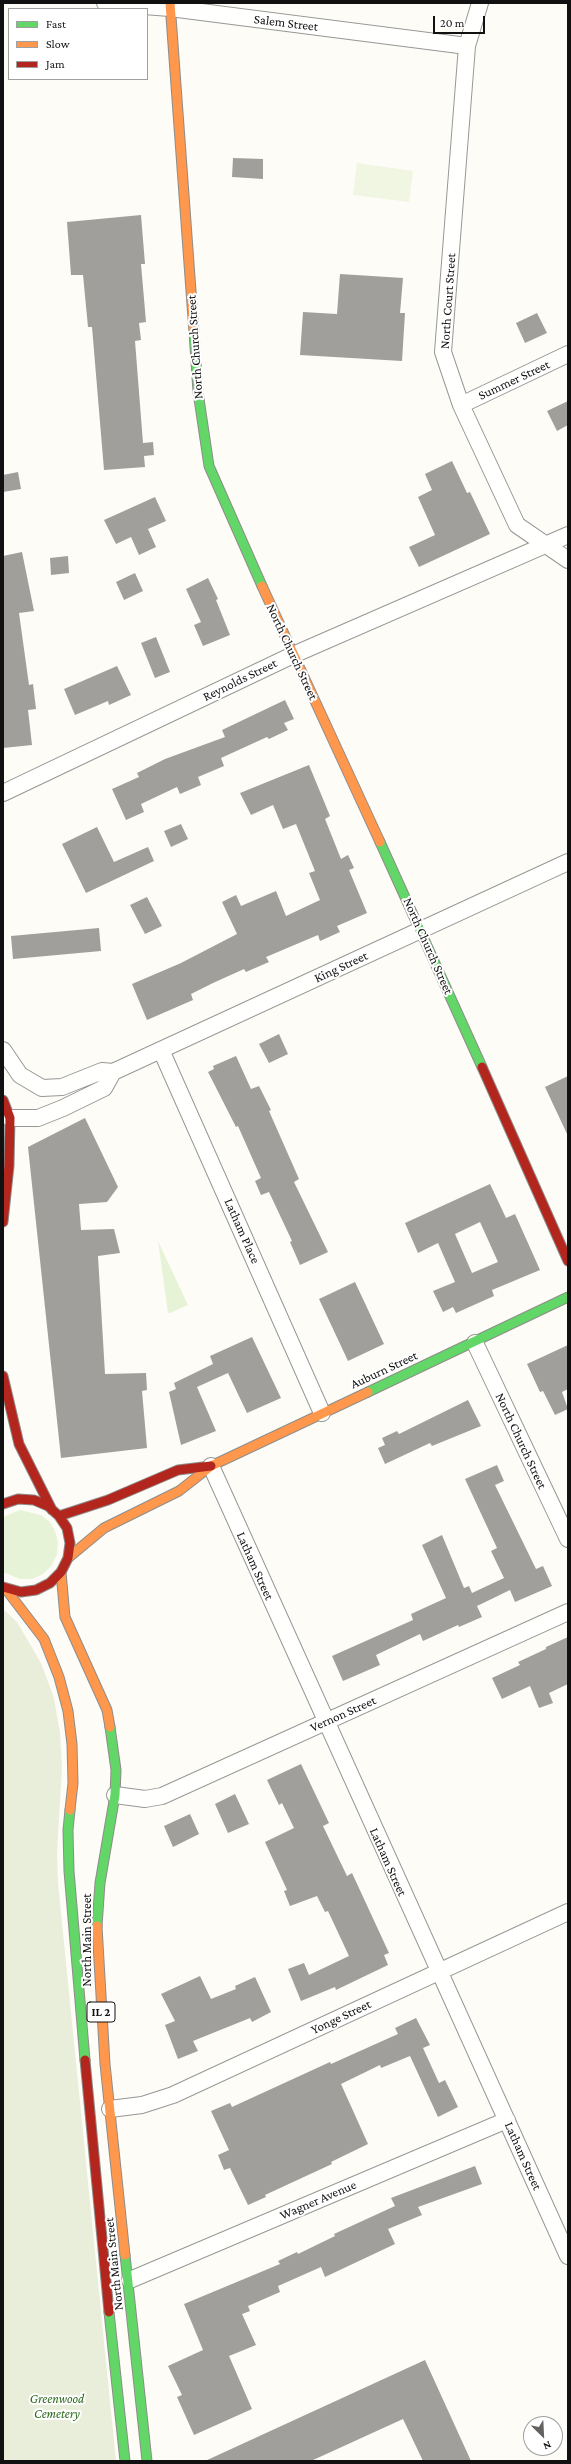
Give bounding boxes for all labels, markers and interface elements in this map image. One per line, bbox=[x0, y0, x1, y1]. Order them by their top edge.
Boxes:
legend bbox=[8, 8, 148, 80]
scale bar bbox=[435, 8, 487, 34]
street label: Salem Street bbox=[253, 11, 319, 35]
text: 20 m bbox=[440, 16, 464, 30]
text: Fast bbox=[46, 17, 66, 31]
text: Slow bbox=[46, 37, 70, 51]
text: Jam bbox=[46, 57, 65, 71]
street label: North Court Street bbox=[437, 253, 459, 349]
street label: North Church Street bbox=[184, 294, 206, 400]
street label: Summer Street bbox=[476, 357, 552, 403]
street label: North Church Street bbox=[263, 601, 321, 703]
street label: Reynolds Street bbox=[200, 655, 280, 705]
street label: North Church Street bbox=[400, 895, 456, 997]
street label: King Street bbox=[312, 948, 370, 986]
street label: Latham Place bbox=[221, 1196, 263, 1266]
street label: Auburn Street bbox=[348, 1348, 420, 1392]
street label: North Church Street bbox=[492, 1390, 550, 1492]
street label: Latham Street bbox=[233, 1529, 277, 1603]
street label: Vernon Street bbox=[308, 1693, 378, 1735]
street label: Latham Street bbox=[366, 1825, 410, 1899]
street label: North Main Street bbox=[79, 1893, 95, 1987]
street label: Yonge Street bbox=[309, 1996, 373, 2038]
road number: IL 2 bbox=[87, 2002, 115, 2022]
street label: Latham Street bbox=[501, 2119, 545, 2193]
street label: Wagner Avenue bbox=[277, 2177, 359, 2223]
street label: North Main Street bbox=[101, 2217, 127, 2311]
park label: Greenwood Cemetery bbox=[30, 2391, 84, 2422]
north arrow bbox=[523, 2416, 563, 2456]
text: N bbox=[542, 2439, 553, 2453]

